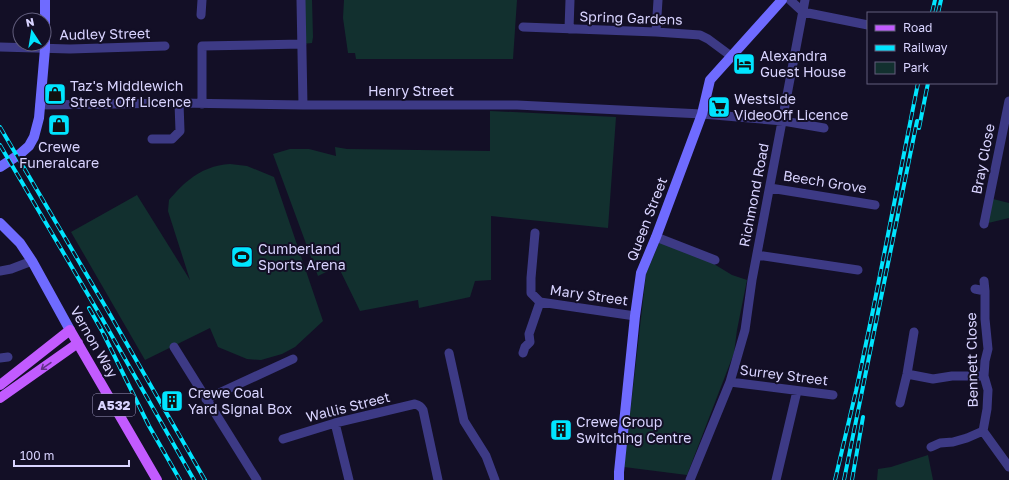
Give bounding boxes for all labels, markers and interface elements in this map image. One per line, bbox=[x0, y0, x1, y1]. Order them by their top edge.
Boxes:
street label: Spring Gardens bbox=[579, 7, 683, 28]
north arrow bbox=[12, 12, 52, 52]
legend bbox=[867, 12, 997, 84]
text: N bbox=[24, 15, 35, 29]
text: Road bbox=[903, 20, 932, 35]
street label: Audley Street bbox=[59, 24, 151, 43]
text: Railway bbox=[903, 40, 948, 55]
place label: Alexandra Guest House bbox=[760, 47, 846, 80]
hotel icon: Alexandra Guest House bbox=[731, 51, 757, 77]
text: Park bbox=[903, 60, 929, 75]
place label: Taz's Middlewich Street Off Licence bbox=[70, 77, 191, 110]
shop icon: Taz's Middlewich Street Off Licence bbox=[42, 81, 68, 107]
street label: Henry Street bbox=[368, 82, 454, 99]
place label: Westside VideoOff Licence bbox=[734, 90, 848, 123]
supermarket icon: Westside VideoOff Licence bbox=[706, 94, 732, 120]
shop icon: Crewe Funeralcare bbox=[46, 112, 72, 138]
street label: Bray Close bbox=[967, 122, 998, 196]
place label: Crewe Funeralcare bbox=[19, 138, 99, 171]
street label: Richmond Road bbox=[735, 142, 772, 248]
street label: Beech Grove bbox=[782, 167, 868, 196]
street label: Queen Street bbox=[623, 174, 670, 263]
place label: Cumberland Sports Arena bbox=[258, 240, 346, 273]
sports icon: Cumberland Sports Arena bbox=[229, 244, 255, 270]
street label: Mary Street bbox=[549, 281, 629, 308]
street label: Vernon Way bbox=[67, 303, 122, 381]
street label: Bennett Close bbox=[962, 312, 981, 408]
street label: Surrey Street bbox=[739, 361, 829, 388]
one-way arrow bbox=[41, 362, 52, 370]
place label: Crewe Coal Yard Signal Box bbox=[188, 384, 293, 417]
building icon: Crewe Coal Yard Signal Box bbox=[159, 388, 185, 414]
street label: Wallis Street bbox=[304, 388, 392, 425]
road number: A532 bbox=[93, 394, 135, 416]
place label: Crewe Group Switching Centre bbox=[576, 413, 691, 446]
building icon: Crewe Group Switching Centre bbox=[548, 417, 574, 443]
scale bar bbox=[14, 442, 129, 468]
text: 100 m bbox=[20, 448, 54, 463]

